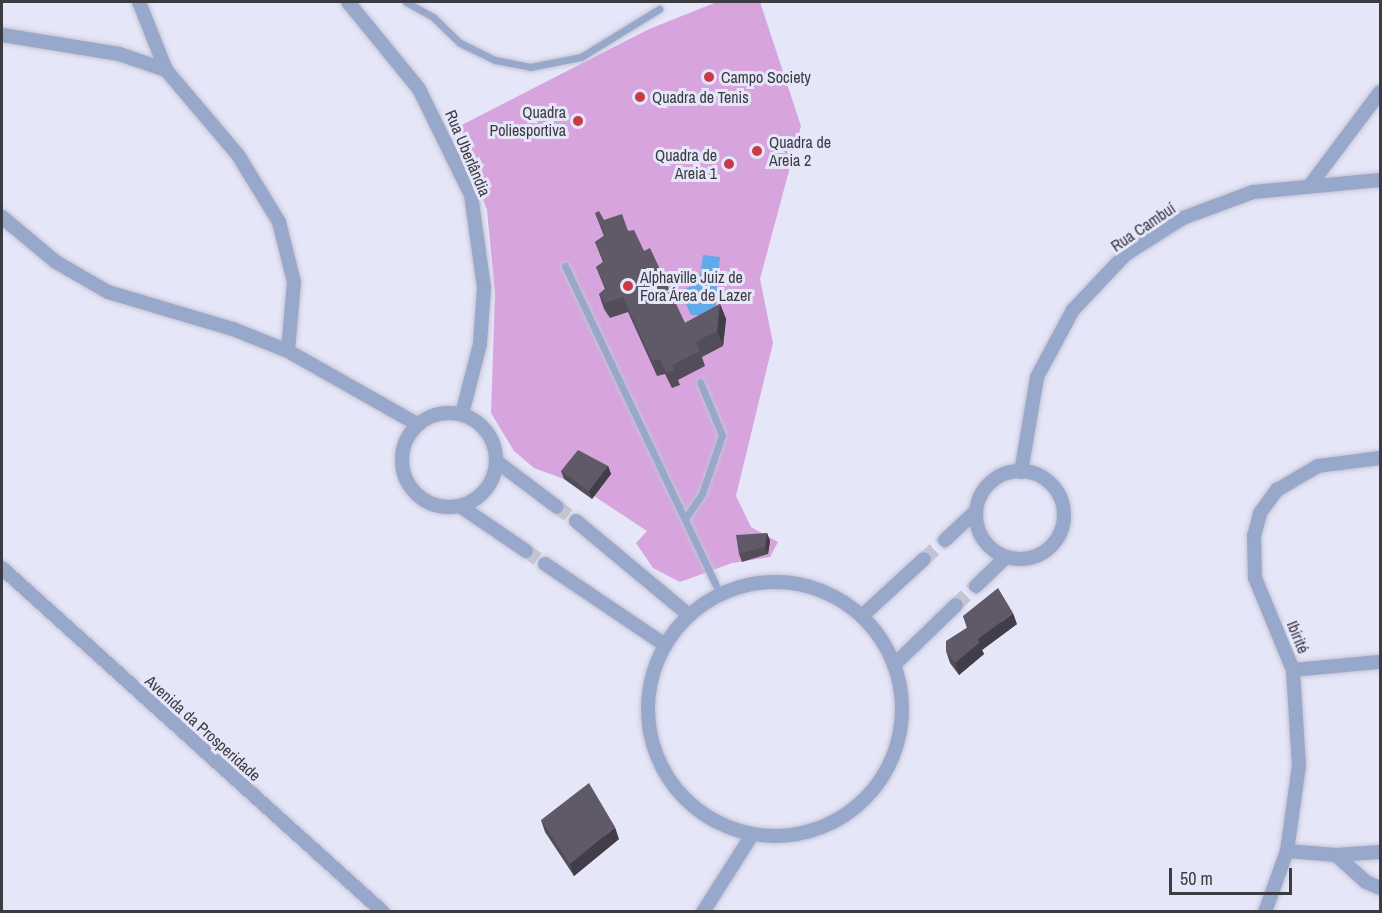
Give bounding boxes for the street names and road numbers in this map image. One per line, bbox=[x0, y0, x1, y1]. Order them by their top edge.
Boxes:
street label: Rua Uberlândia bbox=[441, 107, 495, 199]
street label: Rua Cambuí bbox=[1107, 198, 1179, 256]
street label: Ibirité bbox=[1283, 618, 1313, 656]
street label: Avenida da Prosperidade bbox=[141, 671, 265, 785]

